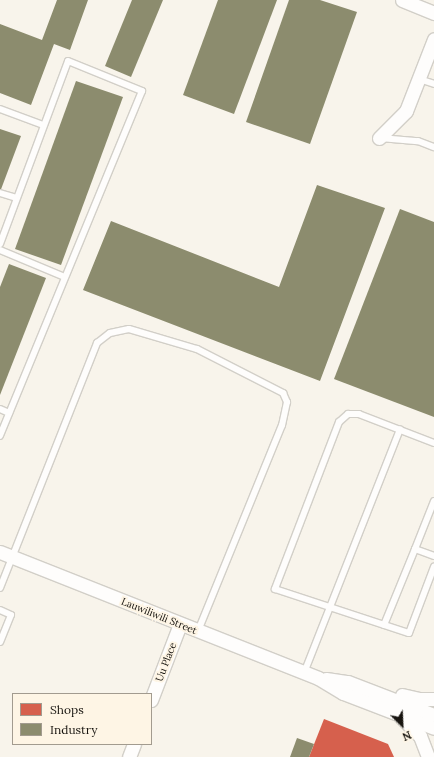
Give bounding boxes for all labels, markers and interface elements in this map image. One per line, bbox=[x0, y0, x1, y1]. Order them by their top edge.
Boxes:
street label: Lauwiliwili Street bbox=[119, 595, 199, 637]
street label: Uu Place bbox=[153, 641, 179, 683]
legend bbox=[12, 693, 152, 745]
text: Shops bbox=[50, 702, 84, 717]
north arrow bbox=[382, 705, 422, 745]
text: Industry bbox=[50, 722, 97, 737]
text: N bbox=[400, 728, 414, 744]

